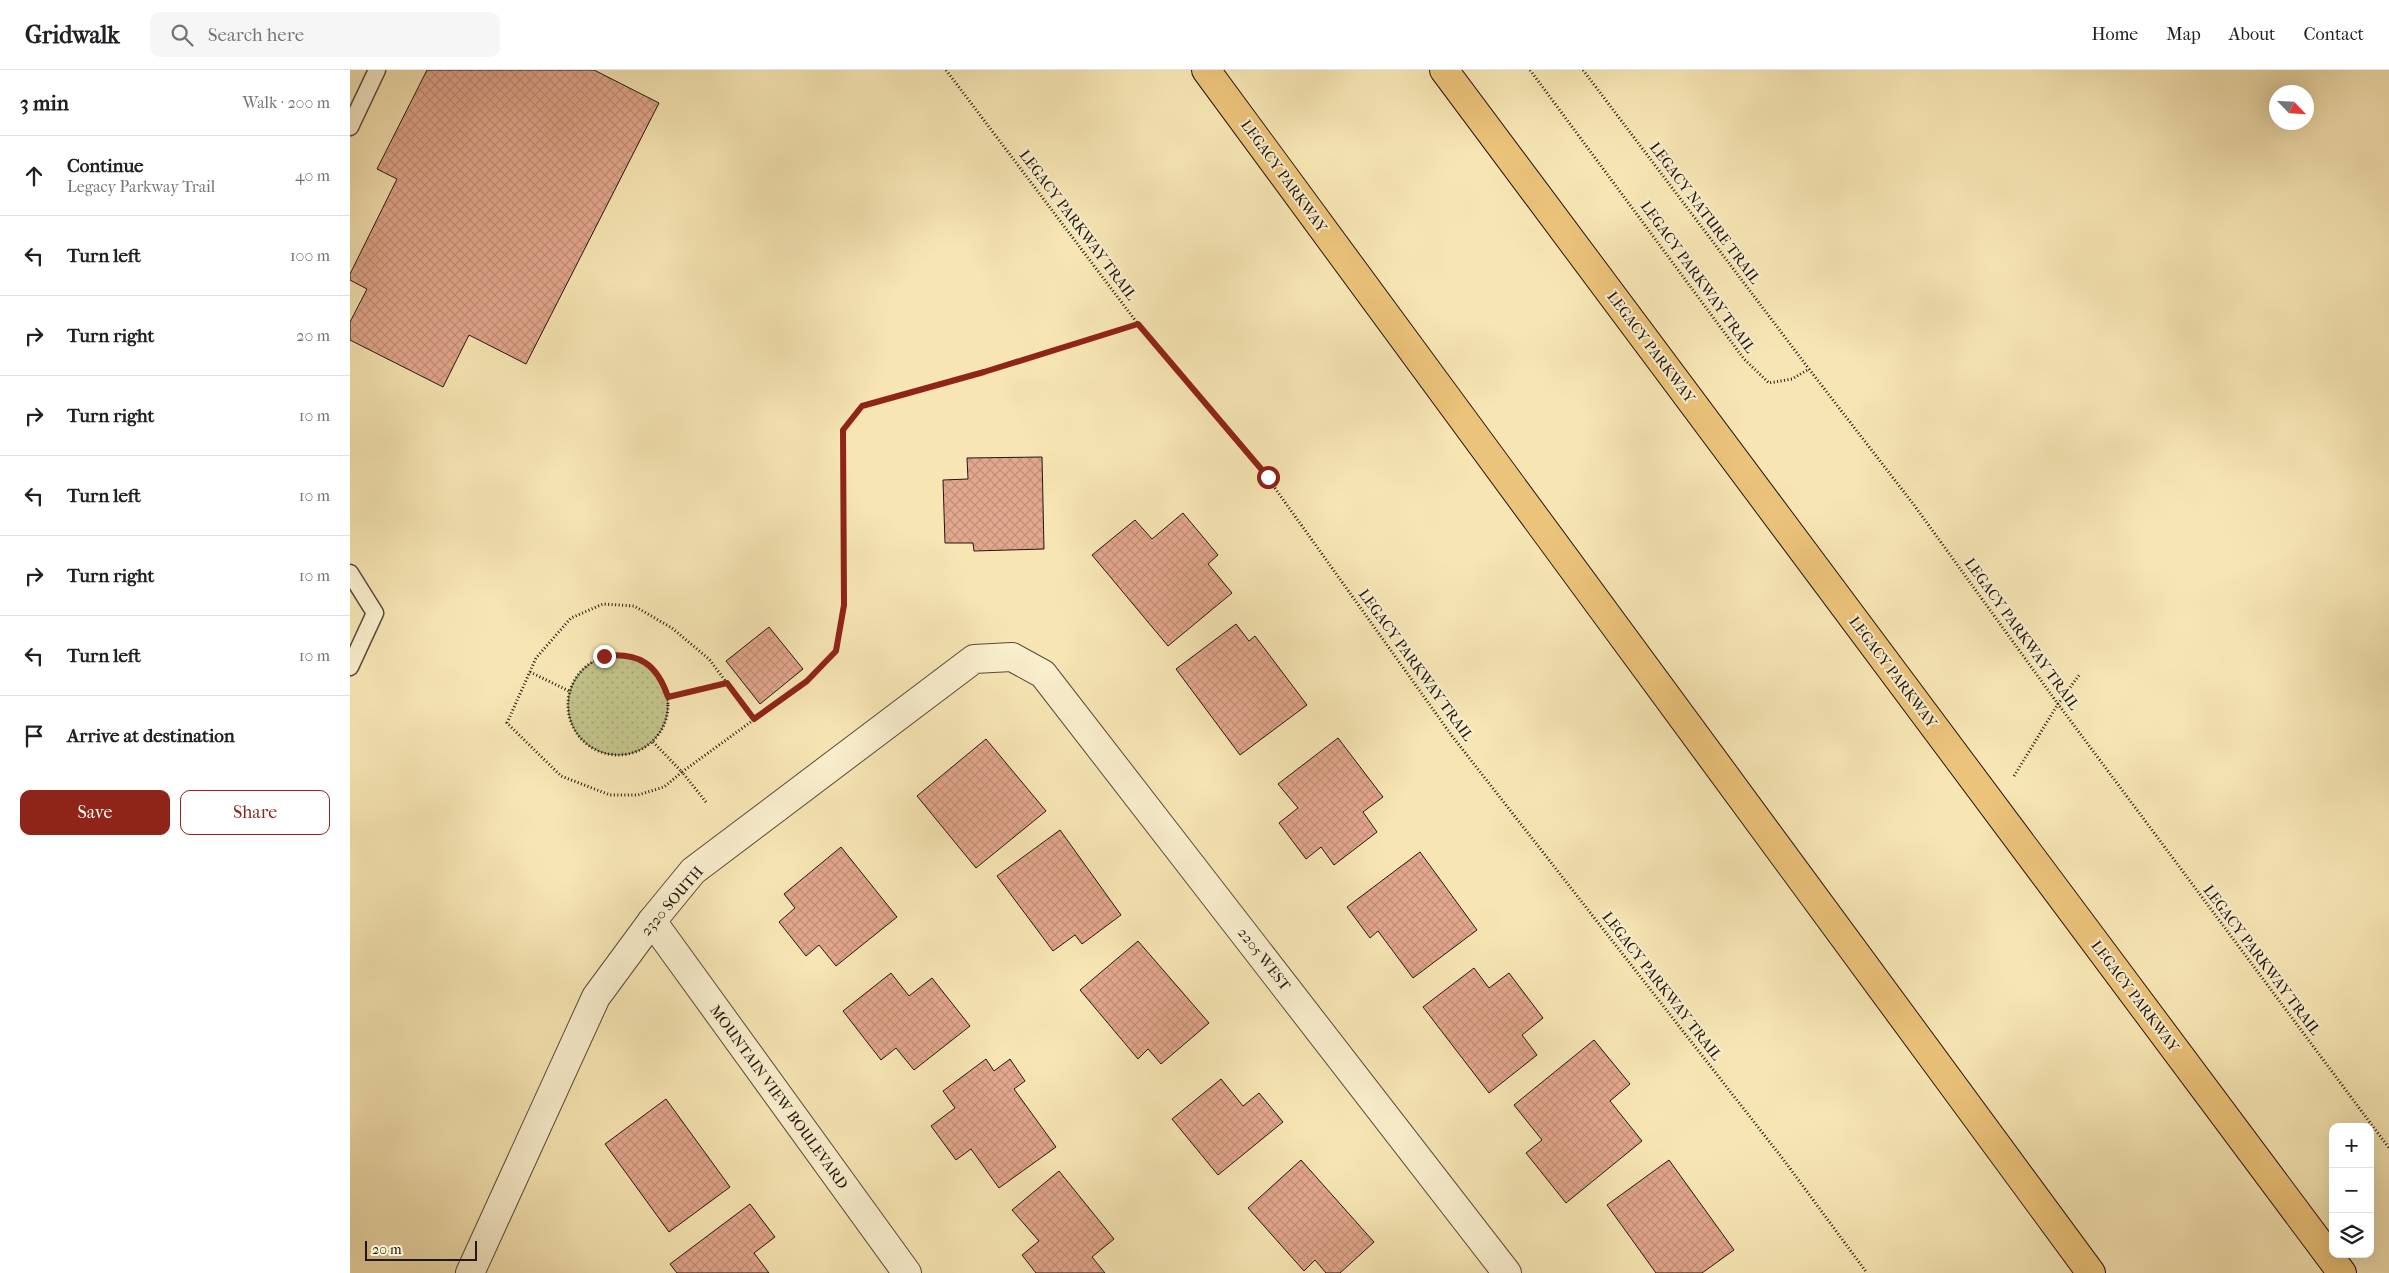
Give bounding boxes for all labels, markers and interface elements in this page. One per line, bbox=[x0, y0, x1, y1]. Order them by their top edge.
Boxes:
search box bbox=[150, 12, 500, 57]
text: Gridwalk bbox=[25, 21, 120, 49]
icon: search bbox=[168, 21, 196, 49]
text: Search here bbox=[208, 24, 304, 46]
text: Home bbox=[2091, 24, 2138, 45]
text: Map bbox=[2166, 24, 2201, 45]
text: About bbox=[2229, 24, 2275, 45]
text: Contact bbox=[2303, 24, 2364, 45]
north arrow bbox=[2269, 85, 2314, 130]
text: 3 min bbox=[20, 91, 69, 115]
text: Walk · 200 m bbox=[243, 93, 330, 112]
street label: LEGACY PARKWAY bbox=[1237, 116, 1331, 236]
street label: LEGACY NATURE TRAIL bbox=[1646, 139, 1764, 287]
street label: LEGACY PARKWAY TRAIL bbox=[1016, 146, 1140, 304]
text: Continue bbox=[67, 155, 143, 177]
icon: ahead bbox=[20, 162, 48, 190]
text: 40 m bbox=[295, 166, 330, 185]
text: Legacy Parkway Trail bbox=[67, 177, 215, 196]
street label: LEGACY PARKWAY TRAIL bbox=[1637, 197, 1759, 357]
icon: left bbox=[20, 242, 48, 270]
text: Turn left bbox=[67, 245, 141, 267]
text: 100 m bbox=[290, 246, 330, 265]
street label: LEGACY PARKWAY bbox=[1603, 288, 1699, 406]
icon: right bbox=[20, 322, 48, 350]
text: Turn right bbox=[67, 325, 154, 347]
text: 20 m bbox=[296, 326, 330, 345]
icon: right bbox=[20, 402, 48, 430]
text: Turn right bbox=[67, 405, 154, 427]
text: 10 m bbox=[299, 406, 330, 425]
route start bbox=[1257, 466, 1280, 489]
icon: left bbox=[20, 482, 48, 510]
text: Turn left bbox=[67, 485, 141, 507]
text: 10 m bbox=[299, 486, 330, 505]
street label: LEGACY PARKWAY TRAIL bbox=[1961, 554, 2083, 714]
icon: right bbox=[20, 562, 48, 590]
text: Turn right bbox=[67, 565, 154, 587]
text: 10 m bbox=[299, 566, 330, 585]
street label: LEGACY PARKWAY TRAIL bbox=[1355, 585, 1477, 745]
street label: LEGACY PARKWAY bbox=[1845, 613, 1941, 732]
icon: left bbox=[20, 642, 48, 670]
text: Turn left bbox=[67, 645, 141, 667]
route end bbox=[593, 645, 616, 668]
text: 10 m bbox=[299, 646, 330, 665]
icon: arrive bbox=[20, 722, 48, 750]
text: Arrive at destination bbox=[67, 725, 235, 747]
button: Save bbox=[20, 790, 170, 835]
button: Share bbox=[180, 790, 330, 835]
street label: 2320 SOUTH bbox=[637, 863, 707, 939]
street label: LEGACY PARKWAY TRAIL bbox=[2200, 881, 2324, 1039]
street label: LEGACY PARKWAY TRAIL bbox=[1598, 908, 1726, 1064]
street label: 2205 WEST bbox=[1234, 924, 1295, 995]
street label: LEGACY PARKWAY bbox=[2087, 937, 2183, 1056]
street label: MOUNTAIN VIEW BOULEVARD bbox=[706, 1001, 852, 1193]
map controls bbox=[2329, 1123, 2374, 1258]
button: + bbox=[2329, 1123, 2374, 1168]
button: − bbox=[2329, 1168, 2374, 1213]
button: layers bbox=[2329, 1213, 2374, 1258]
scale bar bbox=[365, 1238, 478, 1261]
text: 20 m bbox=[372, 1241, 402, 1258]

